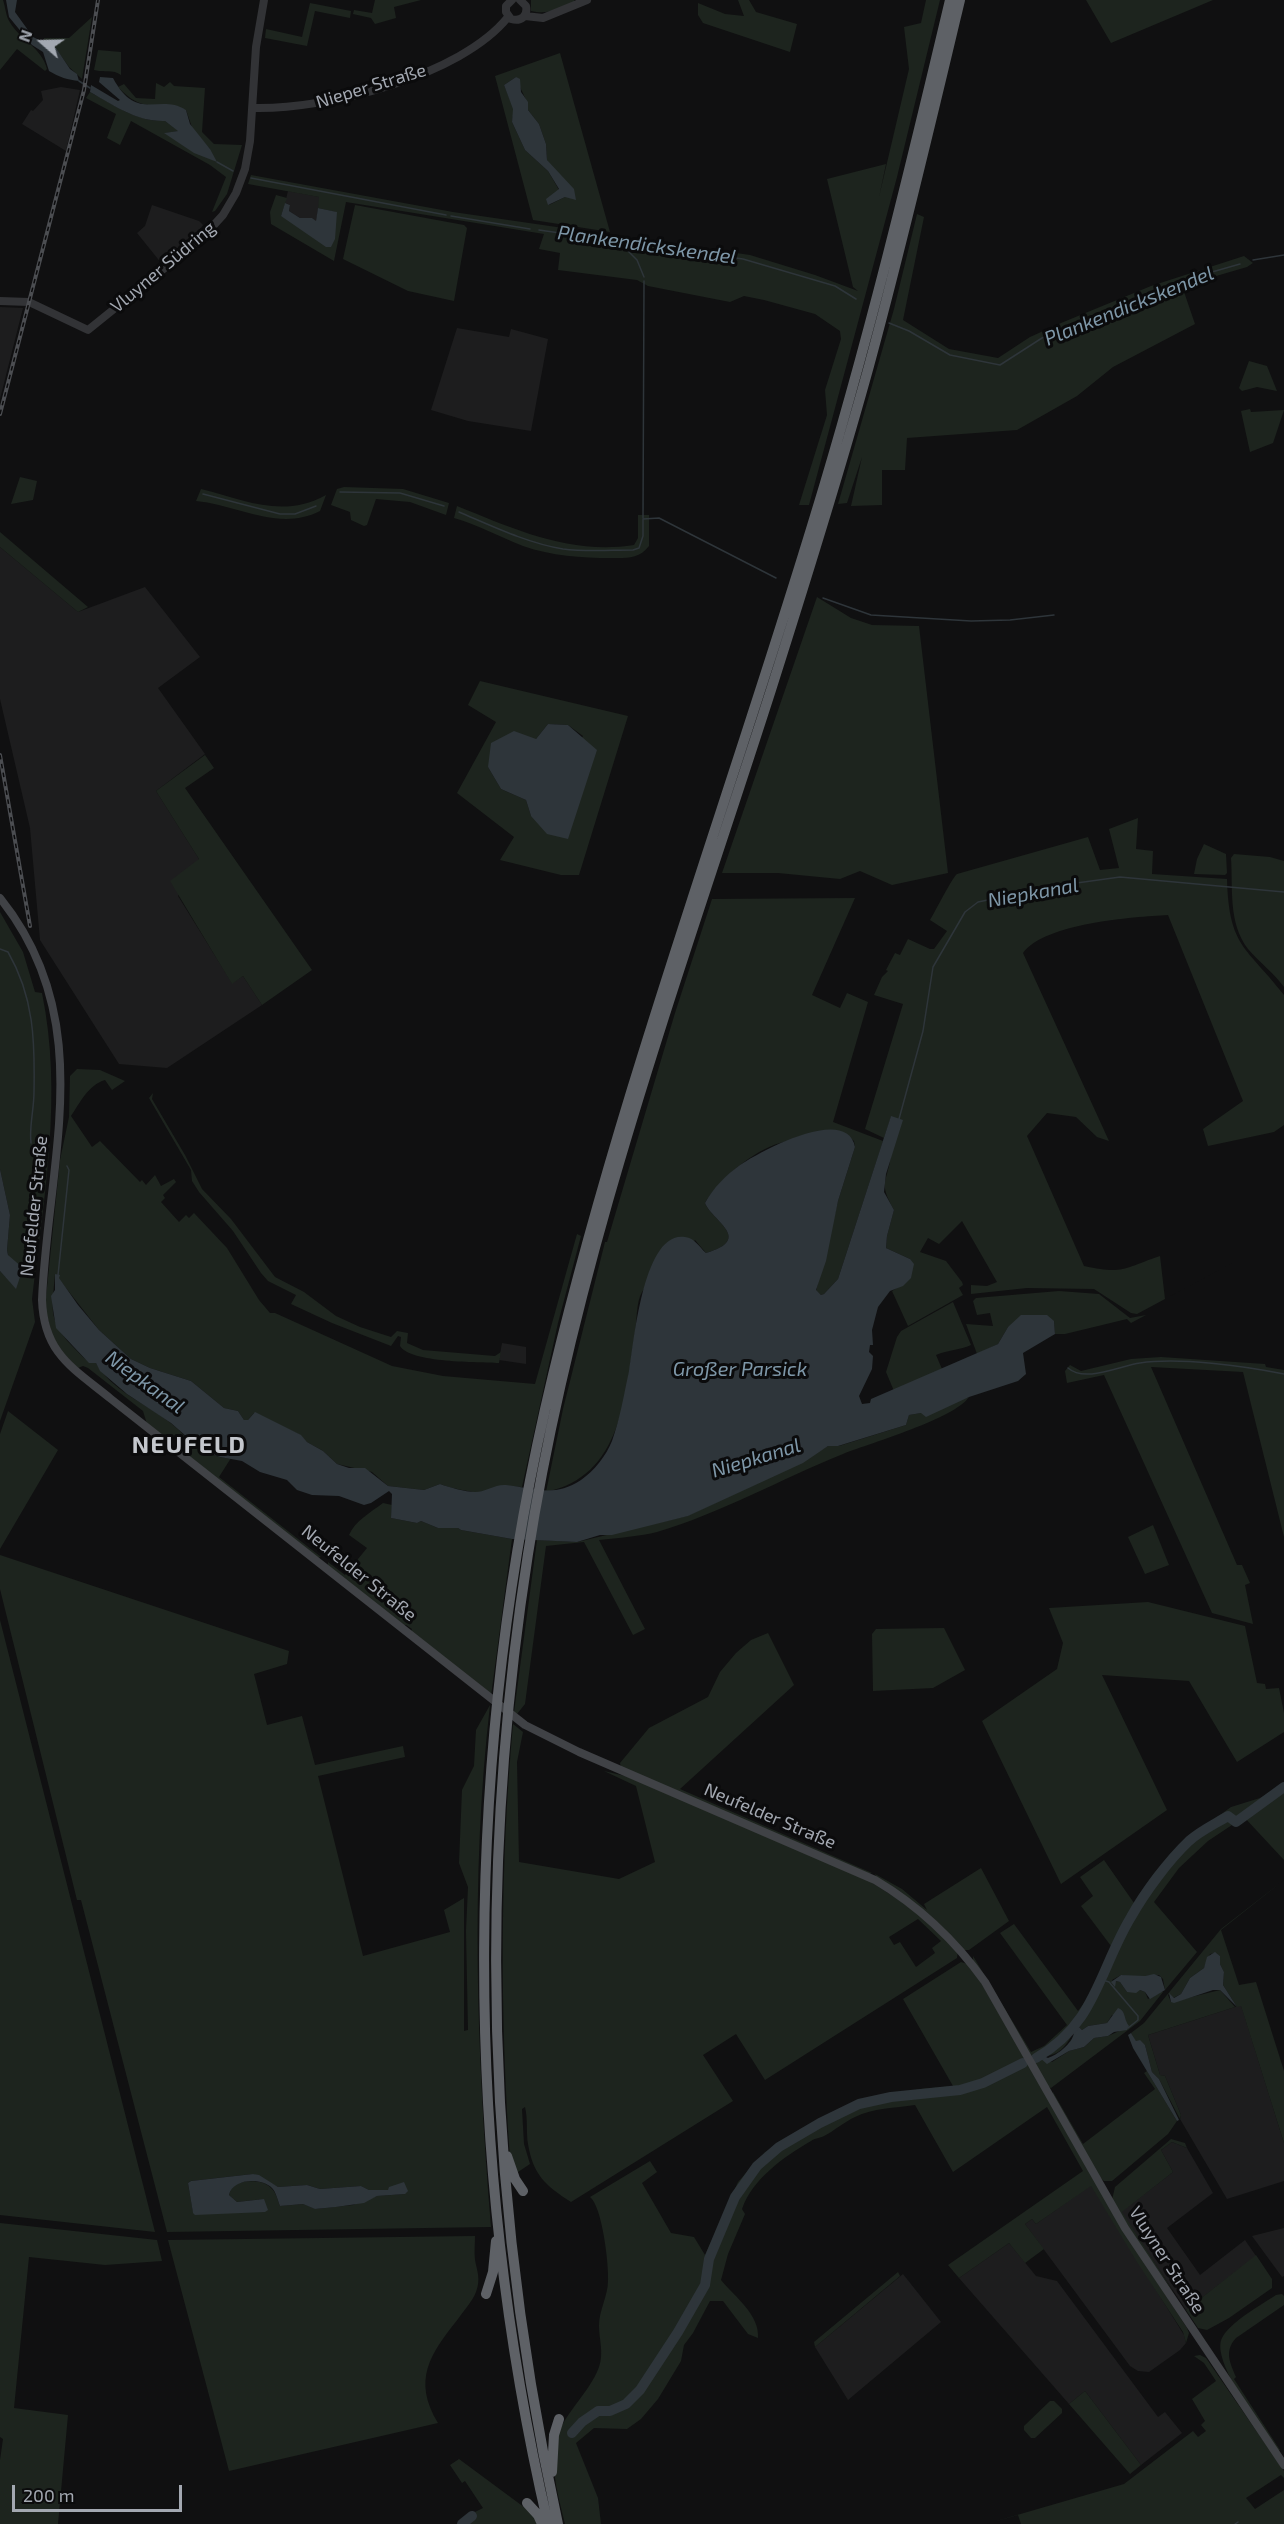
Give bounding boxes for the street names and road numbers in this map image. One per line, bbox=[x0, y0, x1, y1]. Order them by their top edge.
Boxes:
street label: Nieper Straße bbox=[313, 59, 429, 113]
street label: Vluyner Südring bbox=[106, 217, 220, 317]
street label: Neufelder Straße bbox=[16, 1135, 52, 1277]
street label: Neufelder Straße bbox=[297, 1520, 421, 1626]
street label: Neufelder Straße bbox=[701, 1778, 839, 1854]
street label: Vluyner Straße bbox=[1124, 2202, 1210, 2318]

